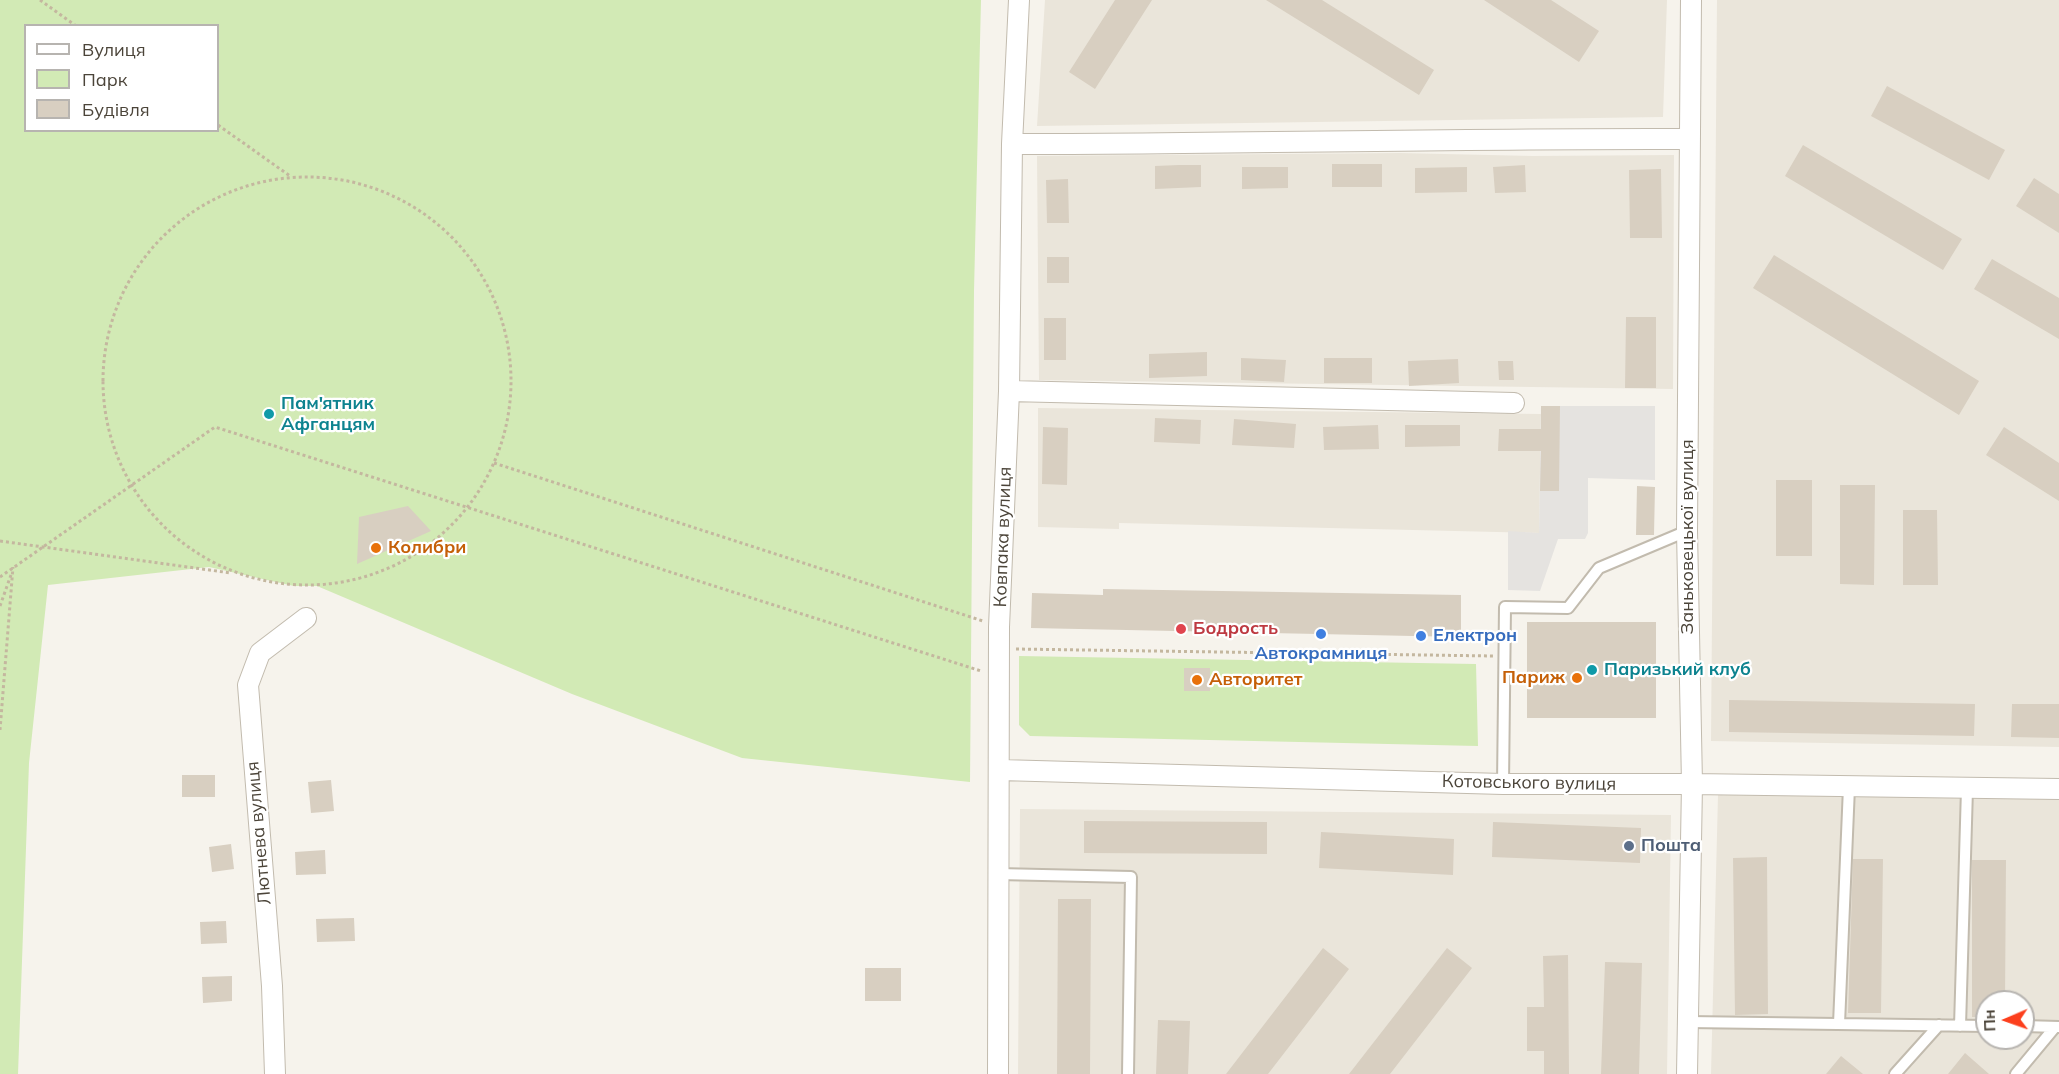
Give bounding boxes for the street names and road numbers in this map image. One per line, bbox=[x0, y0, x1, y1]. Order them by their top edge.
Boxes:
street label: Заньковецької вулиця bbox=[1677, 439, 1699, 635]
street label: Ковпака вулиця bbox=[990, 466, 1016, 608]
street label: Лютнева вулиця bbox=[242, 760, 276, 906]
street label: Котовського вулиця bbox=[1442, 771, 1616, 795]

